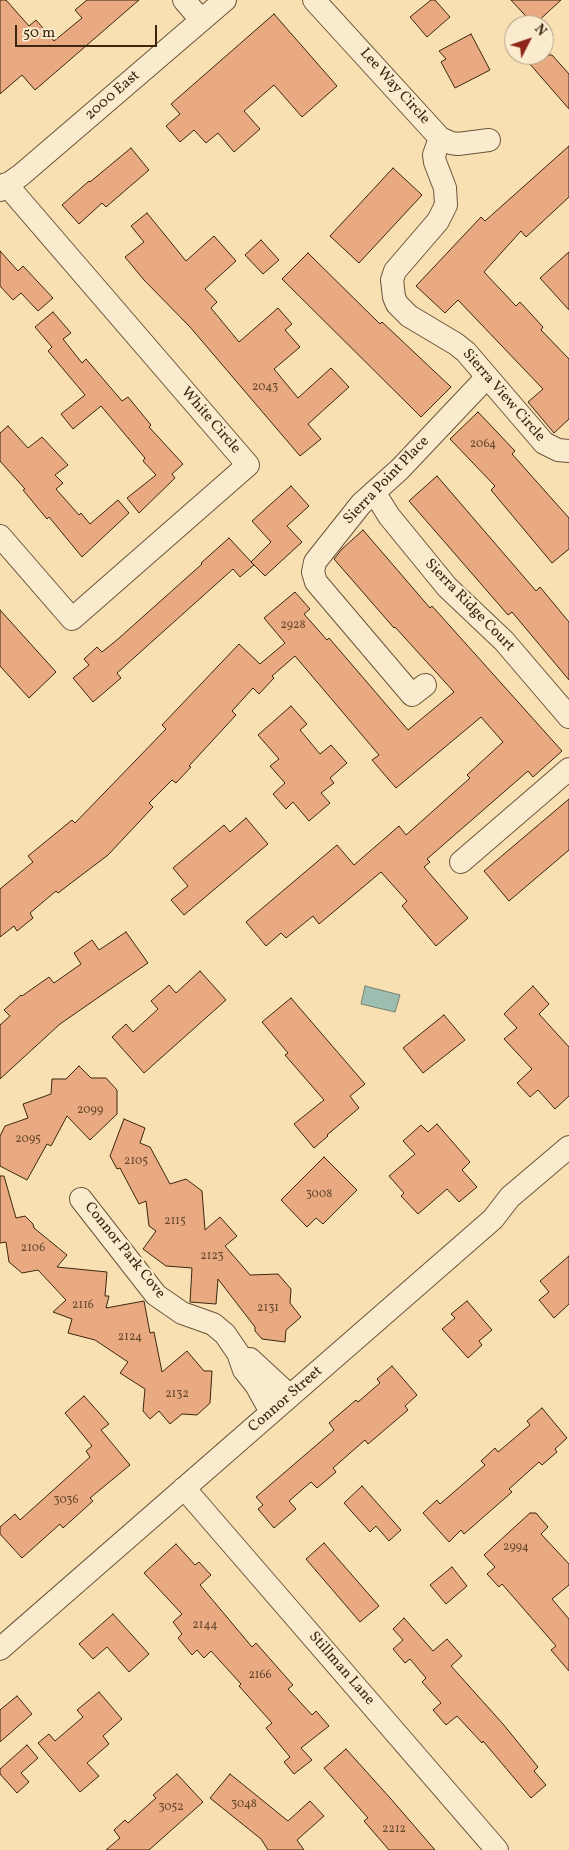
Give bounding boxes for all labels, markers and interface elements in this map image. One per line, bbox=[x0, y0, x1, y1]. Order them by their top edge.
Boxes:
scale bar bbox=[18, 15, 160, 47]
north arrow bbox=[504, 15, 554, 65]
text: N bbox=[529, 20, 550, 41]
text: 50 m bbox=[23, 23, 55, 44]
street label: Lee Way Circle bbox=[355, 45, 433, 129]
street label: 2000 East bbox=[82, 67, 144, 125]
street label: Sierra View Circle bbox=[458, 346, 548, 446]
house number: 2043 bbox=[252, 381, 278, 395]
street label: White Circle bbox=[176, 384, 244, 458]
street label: Sierra Point Place bbox=[340, 433, 434, 529]
house number: 2064 bbox=[470, 438, 496, 452]
street label: Sierra Ridge Court bbox=[420, 556, 518, 656]
house number: 2928 bbox=[280, 619, 306, 633]
house number: 2099 bbox=[77, 1104, 103, 1118]
house number: 2095 bbox=[15, 1133, 41, 1147]
house number: 2105 bbox=[124, 1155, 148, 1169]
house number: 3008 bbox=[306, 1188, 332, 1202]
street label: Connor Park Cove bbox=[80, 1199, 168, 1303]
house number: 2115 bbox=[164, 1215, 186, 1229]
house number: 2106 bbox=[21, 1242, 45, 1256]
house number: 2123 bbox=[200, 1250, 224, 1264]
house number: 2116 bbox=[72, 1299, 94, 1313]
house number: 2131 bbox=[257, 1302, 279, 1316]
house number: 2124 bbox=[118, 1331, 142, 1345]
street label: Connor Street bbox=[245, 1363, 327, 1437]
house number: 2132 bbox=[165, 1388, 189, 1402]
house number: 3036 bbox=[53, 1494, 79, 1508]
house number: 2994 bbox=[503, 1541, 529, 1555]
house number: 2144 bbox=[192, 1619, 218, 1633]
street label: Stillman Lane bbox=[304, 1629, 378, 1709]
house number: 2166 bbox=[248, 1669, 272, 1683]
house number: 3048 bbox=[231, 1798, 257, 1812]
house number: 3052 bbox=[158, 1801, 184, 1815]
house number: 2212 bbox=[382, 1823, 406, 1837]

